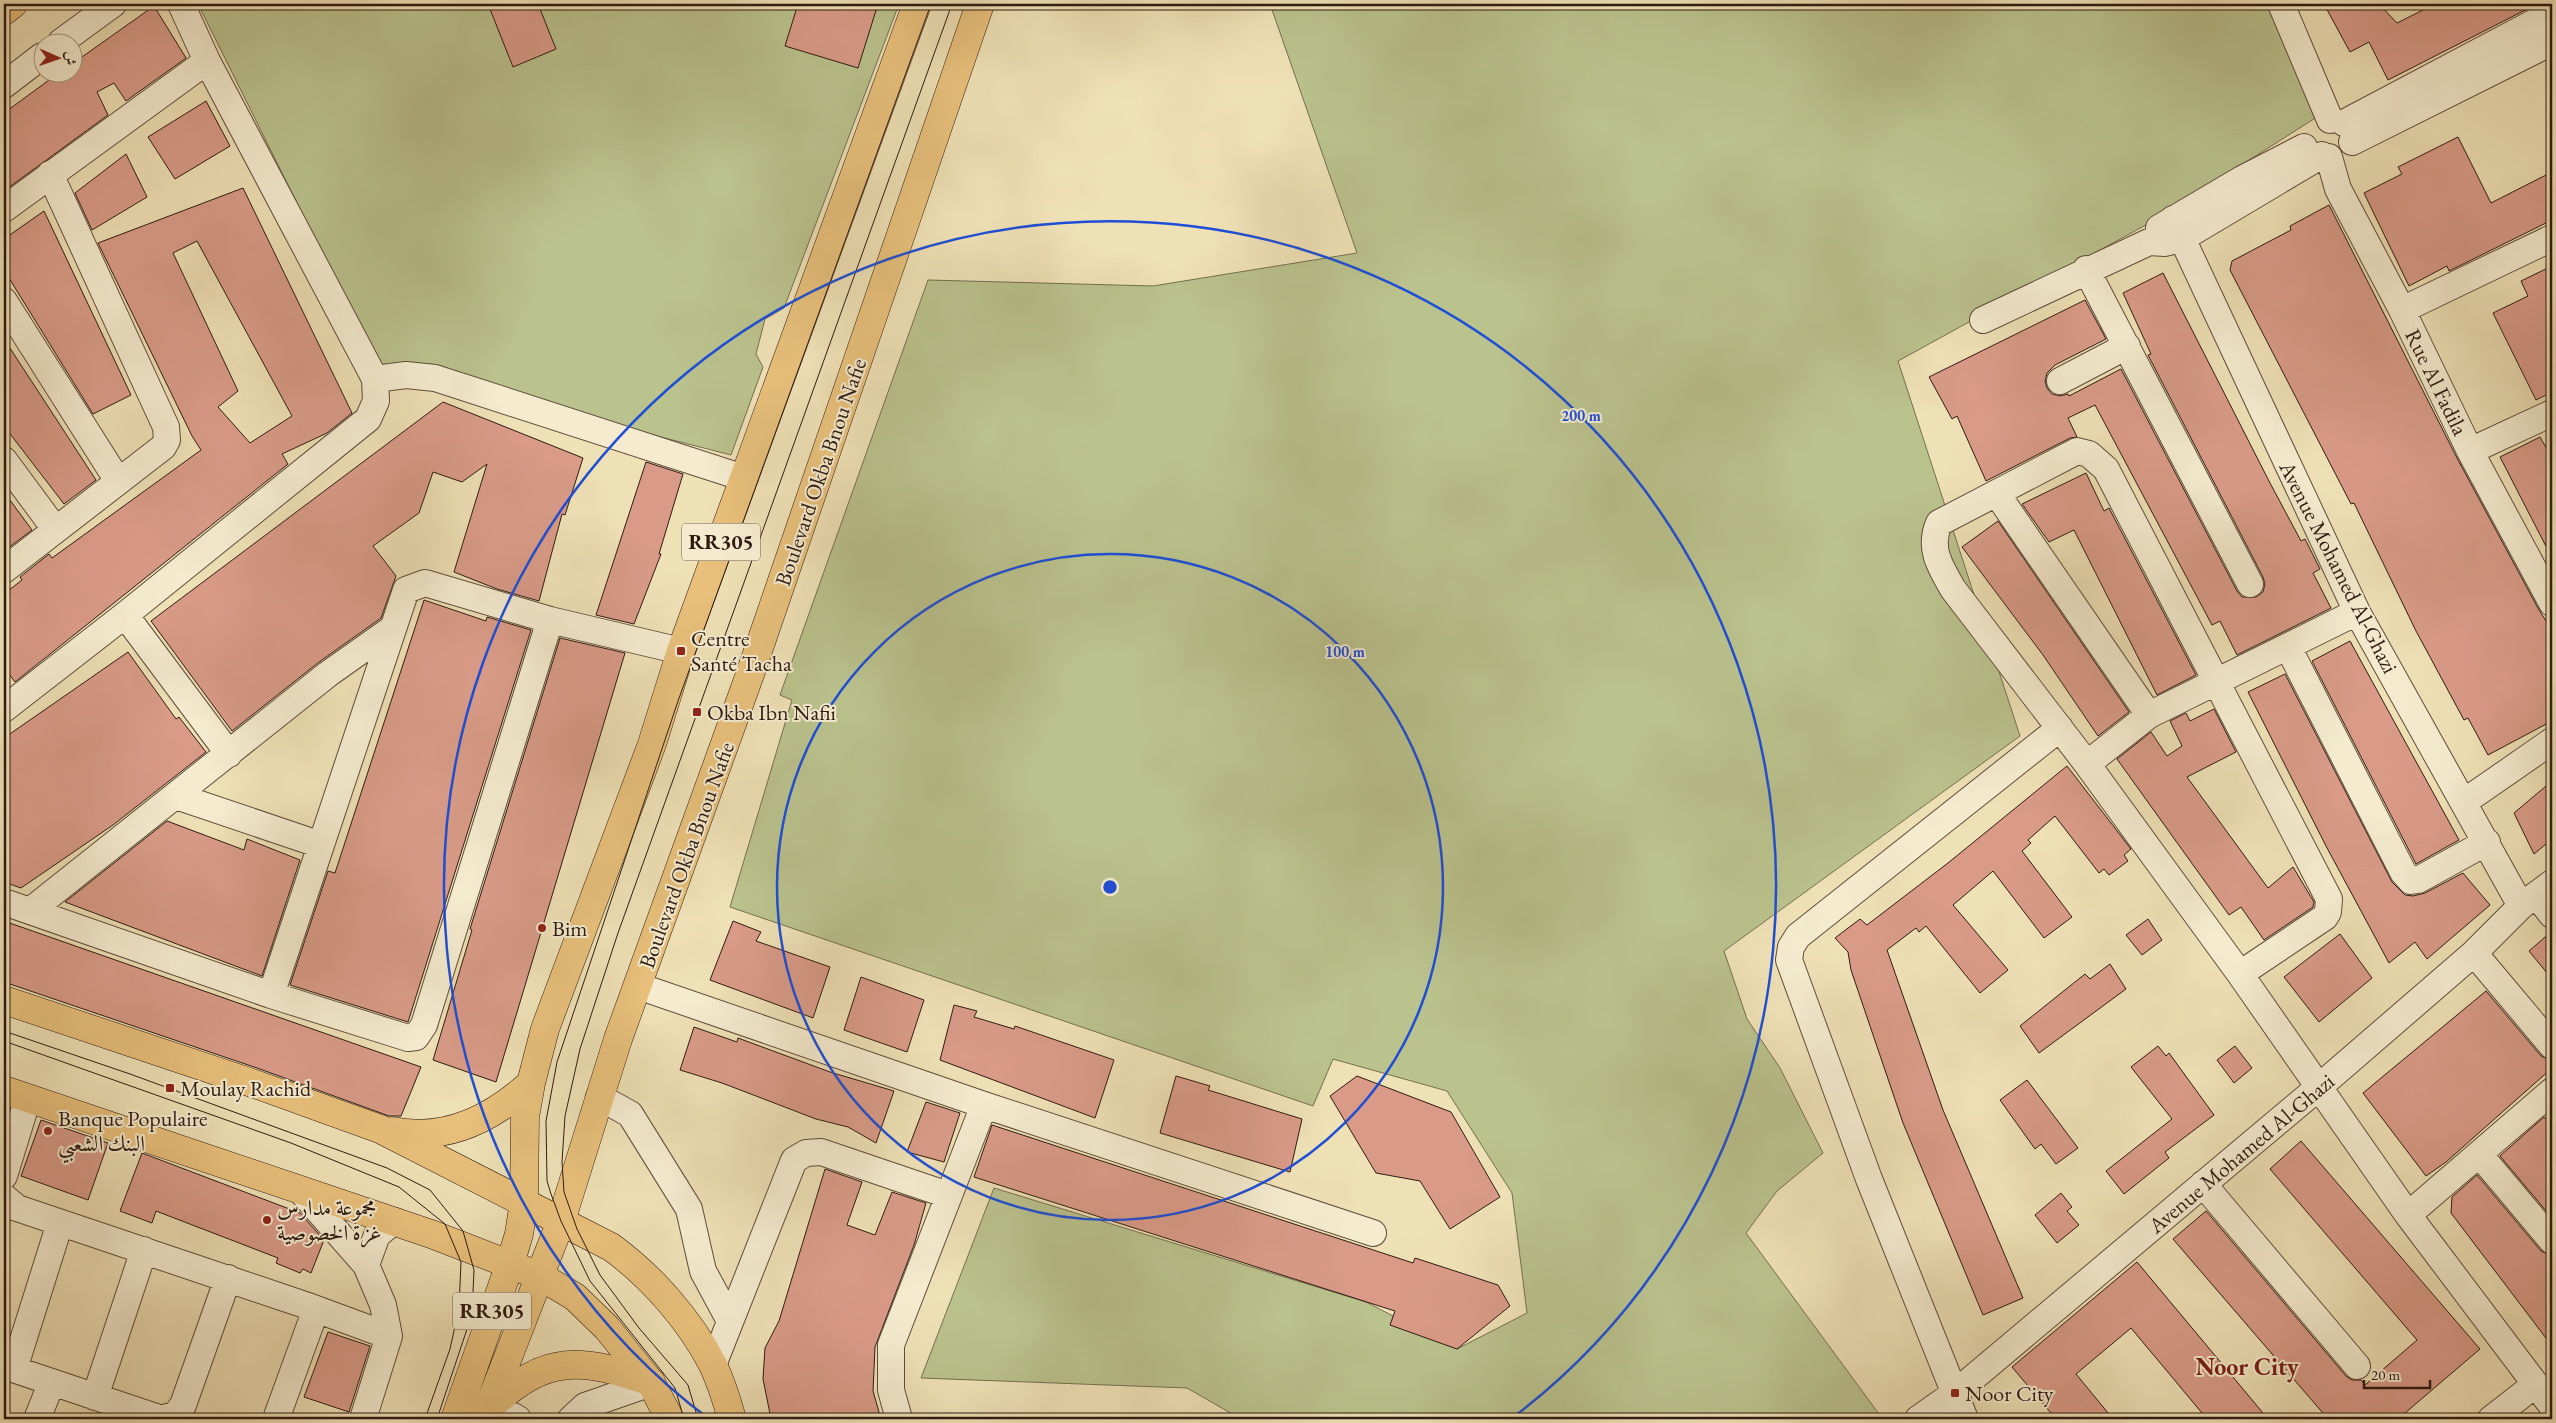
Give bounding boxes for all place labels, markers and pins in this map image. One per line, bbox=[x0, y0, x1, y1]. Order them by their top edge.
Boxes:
place label: Centre Santé Tacha bbox=[691, 624, 792, 678]
marker: Centre Santé Tacha bbox=[675, 645, 687, 657]
place label: Okba Ibn Nafii bbox=[707, 698, 836, 727]
marker: Okba Ibn Nafii bbox=[691, 706, 703, 718]
centre of rings bbox=[1101, 878, 1119, 896]
place label: Bim bbox=[552, 914, 587, 943]
marker: Bim bbox=[536, 922, 548, 934]
place label: Moulay Rachid bbox=[180, 1074, 312, 1103]
marker: Moulay Rachid bbox=[164, 1082, 176, 1094]
place label: Banque Populaire البنك الشعبي bbox=[58, 1104, 208, 1164]
marker: Banque Populaire البنك الشعبي bbox=[42, 1125, 54, 1137]
place label: مجموعة مدارس غزة الخصوصية bbox=[277, 1193, 382, 1248]
marker: مجموعة مدارس غزة الخصوصية bbox=[261, 1214, 273, 1226]
place label: Noor City bbox=[1965, 1379, 2054, 1408]
marker: Noor City bbox=[1949, 1387, 1961, 1399]

